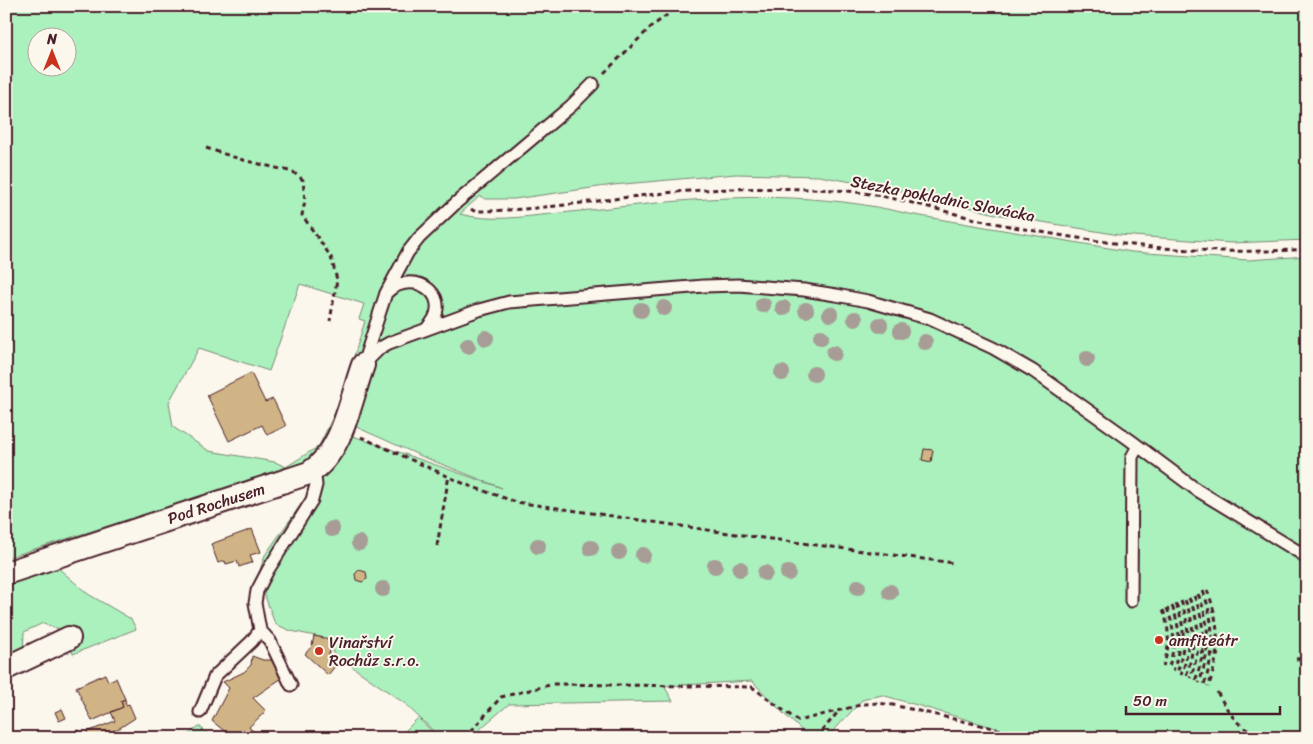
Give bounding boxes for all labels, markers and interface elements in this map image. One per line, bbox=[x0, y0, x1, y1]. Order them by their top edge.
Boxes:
text: N bbox=[46, 27, 57, 52]
north arrow bbox=[28, 28, 78, 78]
street label: Stezka pokladnic Slovácka bbox=[848, 166, 1038, 231]
street label: Pod Rochusem bbox=[164, 474, 269, 533]
place label: amfiteátr bbox=[1169, 626, 1239, 655]
place label: Vinařství Rochůz s.r.o. bbox=[329, 628, 420, 675]
marker: amfiteátr bbox=[1153, 634, 1165, 646]
marker: Vinařství Rochůz s.r.o. bbox=[313, 645, 325, 657]
scale bar bbox=[1126, 684, 1279, 716]
text: 50 m bbox=[1133, 688, 1168, 714]

